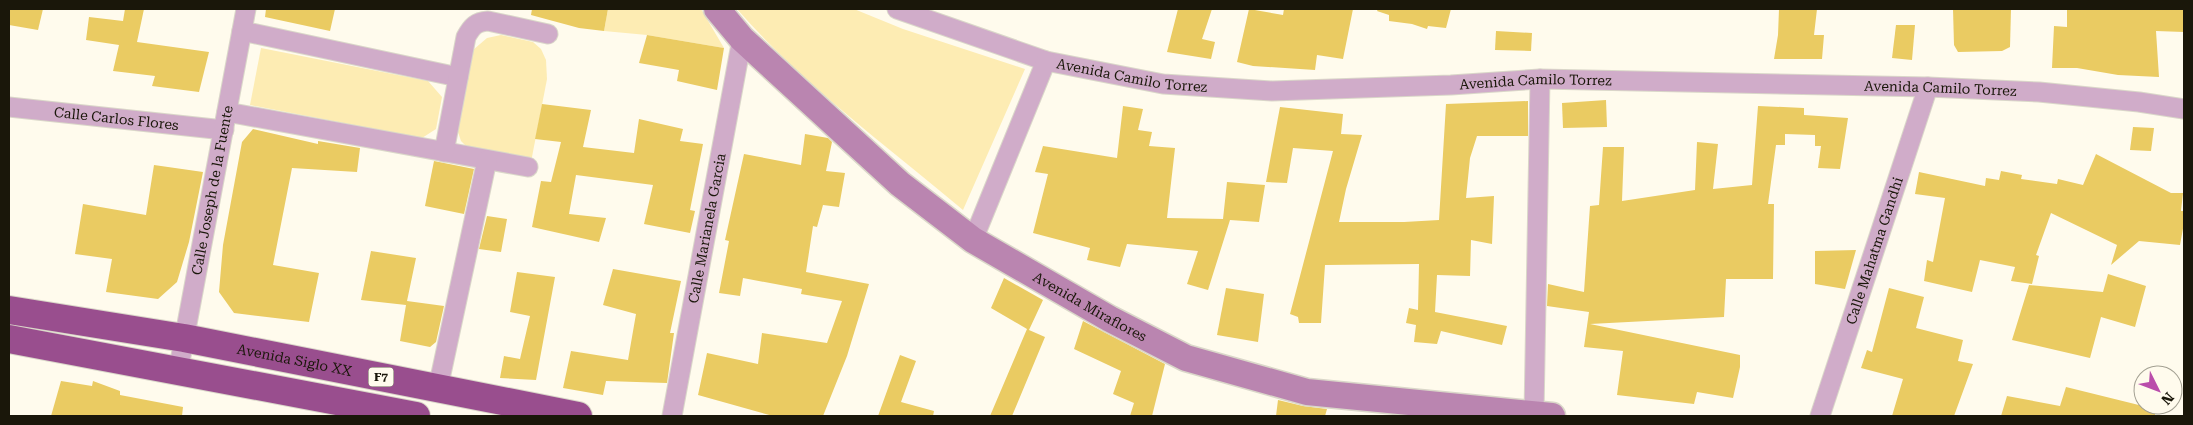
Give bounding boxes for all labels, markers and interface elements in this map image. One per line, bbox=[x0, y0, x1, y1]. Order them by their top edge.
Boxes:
street label: Avenida Camilo Torrez bbox=[1055, 55, 1208, 95]
street label: Avenida Camilo Torrez bbox=[1459, 71, 1612, 92]
street label: Avenida Camilo Torrez bbox=[1864, 78, 2017, 99]
street label: Calle Carlos Flores bbox=[53, 104, 180, 133]
street label: Calle Joseph de la Fuente bbox=[188, 104, 236, 276]
street label: Calle Marianela Garcia bbox=[685, 151, 729, 305]
street label: Calle Mahatma Gandhi bbox=[1843, 174, 1906, 326]
street label: Avenida Miraflores bbox=[1030, 268, 1150, 345]
street label: Avenida Siglo XX bbox=[236, 341, 354, 379]
north arrow bbox=[2133, 365, 2183, 415]
road number: F7 bbox=[368, 368, 394, 387]
text: N bbox=[2158, 389, 2177, 408]

